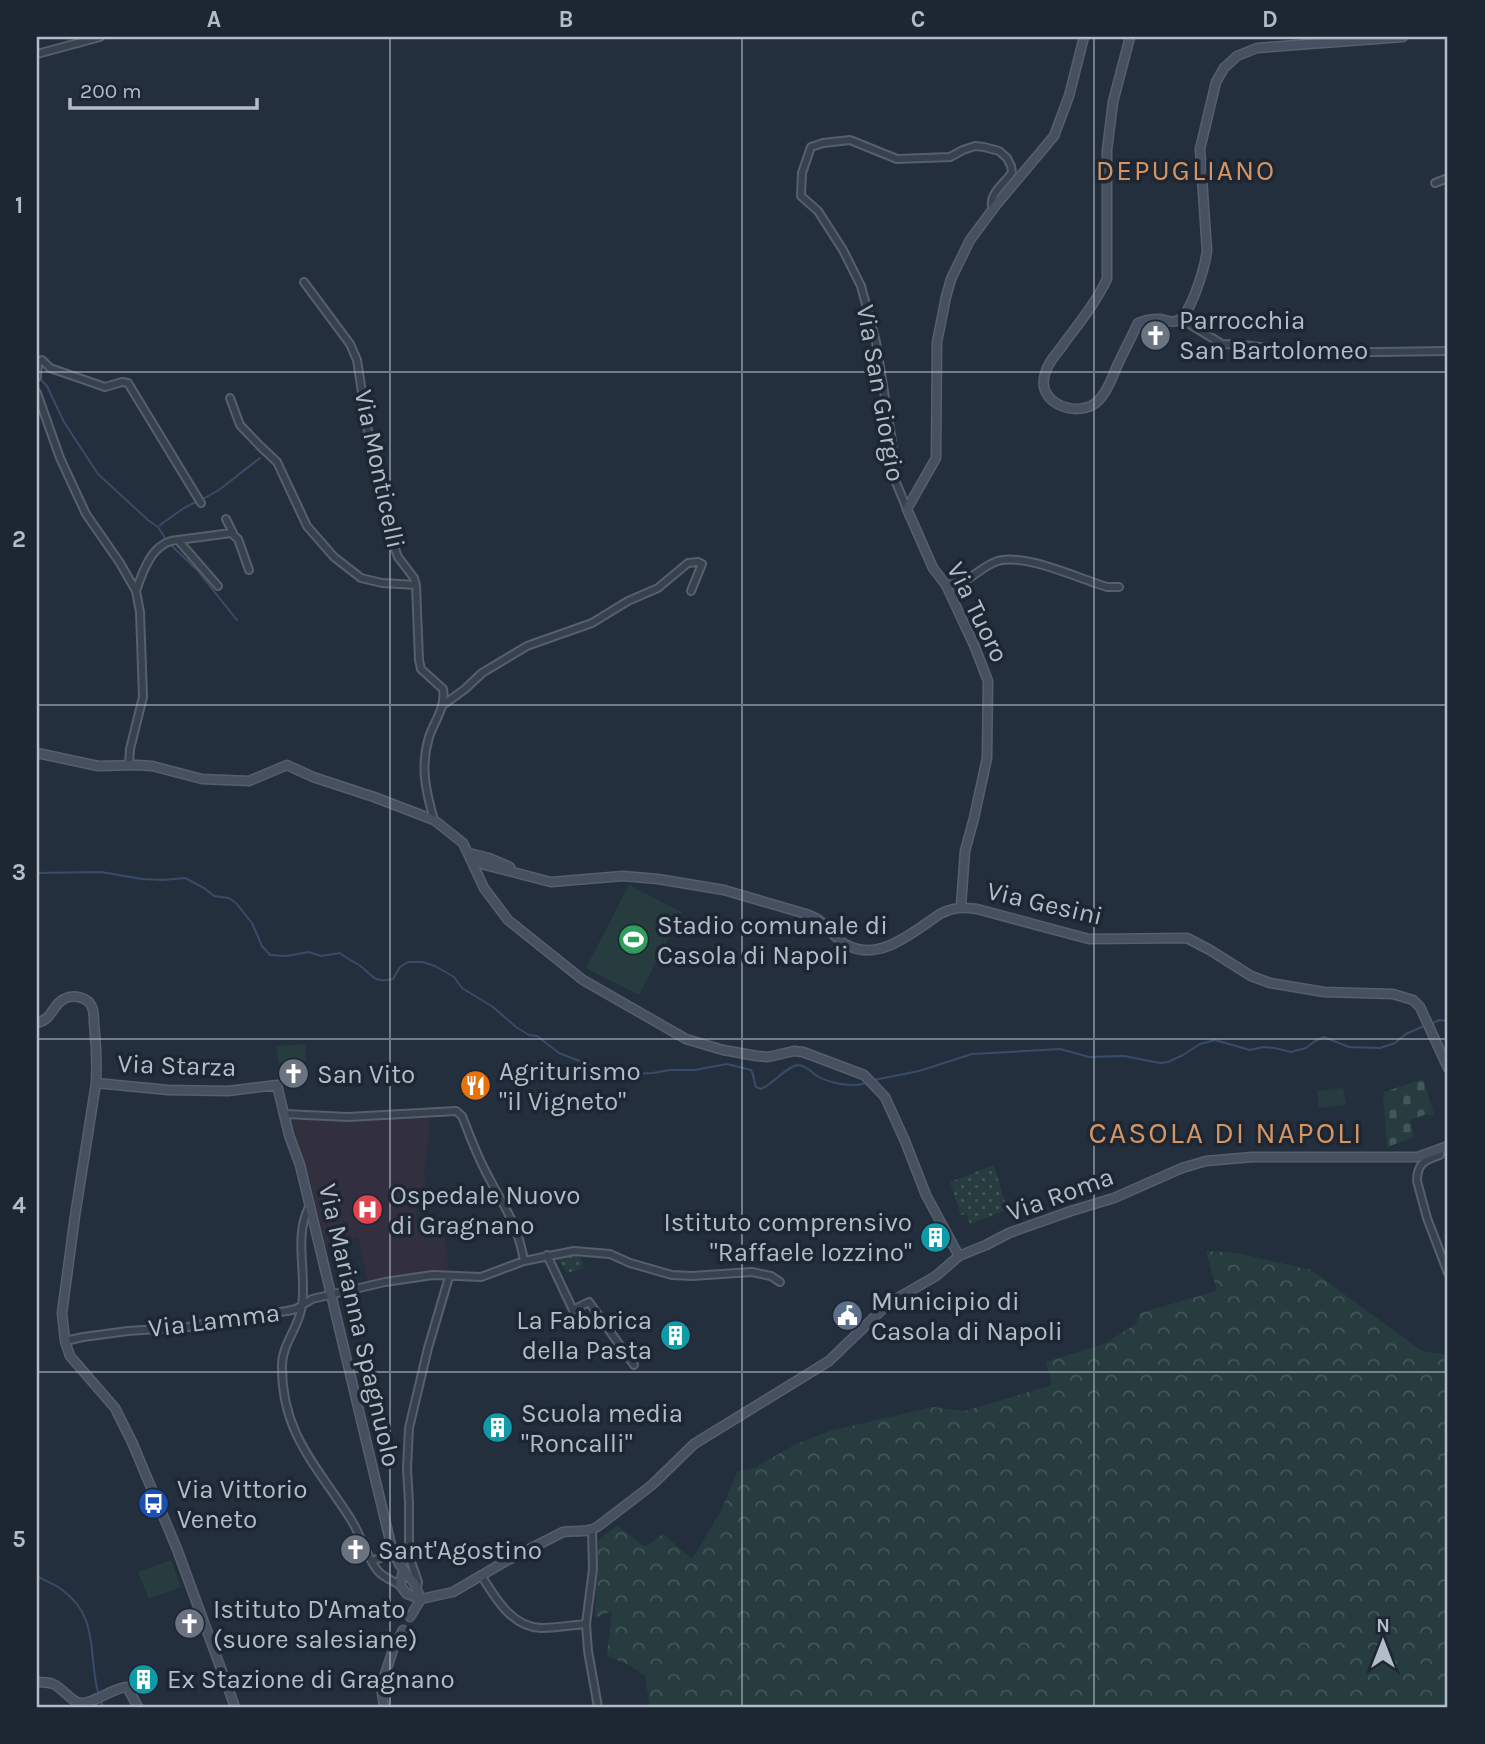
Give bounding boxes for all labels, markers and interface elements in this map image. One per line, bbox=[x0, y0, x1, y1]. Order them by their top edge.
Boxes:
text: A bbox=[207, 6, 221, 33]
text: B bbox=[559, 6, 573, 33]
text: C bbox=[911, 6, 925, 33]
text: D bbox=[1262, 6, 1278, 33]
scale bar bbox=[70, 66, 257, 110]
text: 200 m bbox=[80, 79, 142, 103]
district label: DEPUGLIANO bbox=[1096, 154, 1276, 187]
text: 1 bbox=[15, 192, 23, 219]
street label: Via San Giorgio bbox=[850, 302, 911, 484]
place label: Parrocchia San Bartolomeo bbox=[1179, 305, 1368, 366]
church icon: Parrocchia San Bartolomeo bbox=[1139, 318, 1173, 352]
street label: Via Monticelli bbox=[348, 387, 411, 551]
text: 2 bbox=[12, 526, 26, 553]
street label: Via Tuoro bbox=[940, 557, 1015, 667]
text: 3 bbox=[12, 859, 26, 886]
street label: Via Gesini bbox=[984, 875, 1106, 932]
place label: Stadio comunale di Casola di Napoli bbox=[657, 910, 888, 971]
sports icon: Stadio comunale di Casola di Napoli bbox=[617, 923, 651, 957]
street label: Via Starza bbox=[117, 1048, 237, 1083]
place label: Agriturismo "il Vigneto" bbox=[499, 1056, 641, 1117]
church icon: San Vito bbox=[277, 1057, 311, 1091]
place label: San Vito bbox=[317, 1059, 415, 1090]
restaurant icon: Agriturismo "il Vigneto" bbox=[459, 1069, 493, 1103]
district label: CASOLA DI NAPOLI bbox=[1089, 1115, 1364, 1151]
street label: Via Roma bbox=[1002, 1161, 1118, 1228]
place label: Ospedale Nuovo di Gragnano bbox=[390, 1180, 581, 1241]
street label: Via Marianna Spagnuolo bbox=[312, 1181, 407, 1470]
text: 4 bbox=[12, 1192, 26, 1219]
hospital icon: Ospedale Nuovo di Gragnano bbox=[350, 1193, 384, 1227]
place label: Istituto comprensivo "Raffaele Iozzino" bbox=[664, 1207, 912, 1268]
building icon: Istituto comprensivo "Raffaele Iozzino" bbox=[918, 1220, 952, 1254]
place label: Municipio di Casola di Napoli bbox=[871, 1286, 1063, 1347]
street label: Via Lamma bbox=[147, 1297, 282, 1344]
public building icon: Municipio di Casola di Napoli bbox=[831, 1299, 865, 1333]
place label: La Fabbrica della Pasta bbox=[516, 1305, 652, 1366]
building icon: La Fabbrica della Pasta bbox=[658, 1318, 692, 1352]
place label: Scuola media "Roncalli" bbox=[521, 1398, 683, 1459]
building icon: Scuola media "Roncalli" bbox=[481, 1411, 515, 1445]
place label: Via Vittorio Veneto bbox=[177, 1474, 307, 1535]
bus stop icon: Via Vittorio Veneto bbox=[137, 1487, 171, 1521]
text: 5 bbox=[12, 1526, 26, 1553]
church icon: Sant'Agostino bbox=[338, 1533, 372, 1567]
place label: Sant'Agostino bbox=[378, 1535, 542, 1566]
place label: Istituto D'Amato (suore salesiane) bbox=[213, 1594, 417, 1655]
church icon: Istituto D'Amato (suore salesiane) bbox=[173, 1607, 207, 1641]
north arrow bbox=[1348, 1608, 1418, 1678]
text: N bbox=[1376, 1615, 1390, 1637]
building icon: Ex Stazione di Gragnano bbox=[127, 1662, 161, 1696]
place label: Ex Stazione di Gragnano bbox=[167, 1664, 455, 1695]

